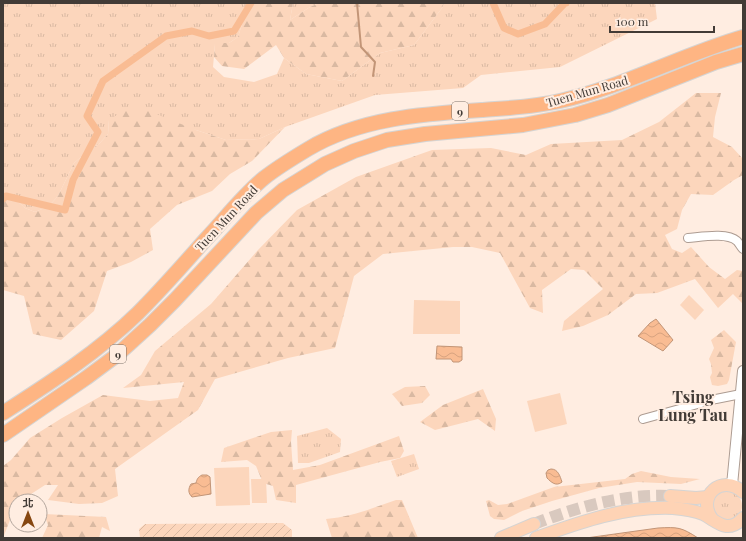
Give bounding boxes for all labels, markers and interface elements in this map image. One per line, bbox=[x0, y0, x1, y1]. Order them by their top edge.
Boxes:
scale bar bbox=[610, 8, 714, 34]
text: 100 m bbox=[616, 13, 649, 29]
street label: Tuen Mun Road bbox=[544, 72, 630, 110]
road number: 9 bbox=[452, 102, 468, 120]
street label: Tuen Mun Road bbox=[191, 182, 261, 254]
road number: 9 bbox=[110, 345, 126, 363]
district label: Tsing Lung Tau bbox=[658, 386, 728, 425]
north arrow bbox=[8, 493, 48, 533]
text: 北 bbox=[23, 495, 34, 510]

